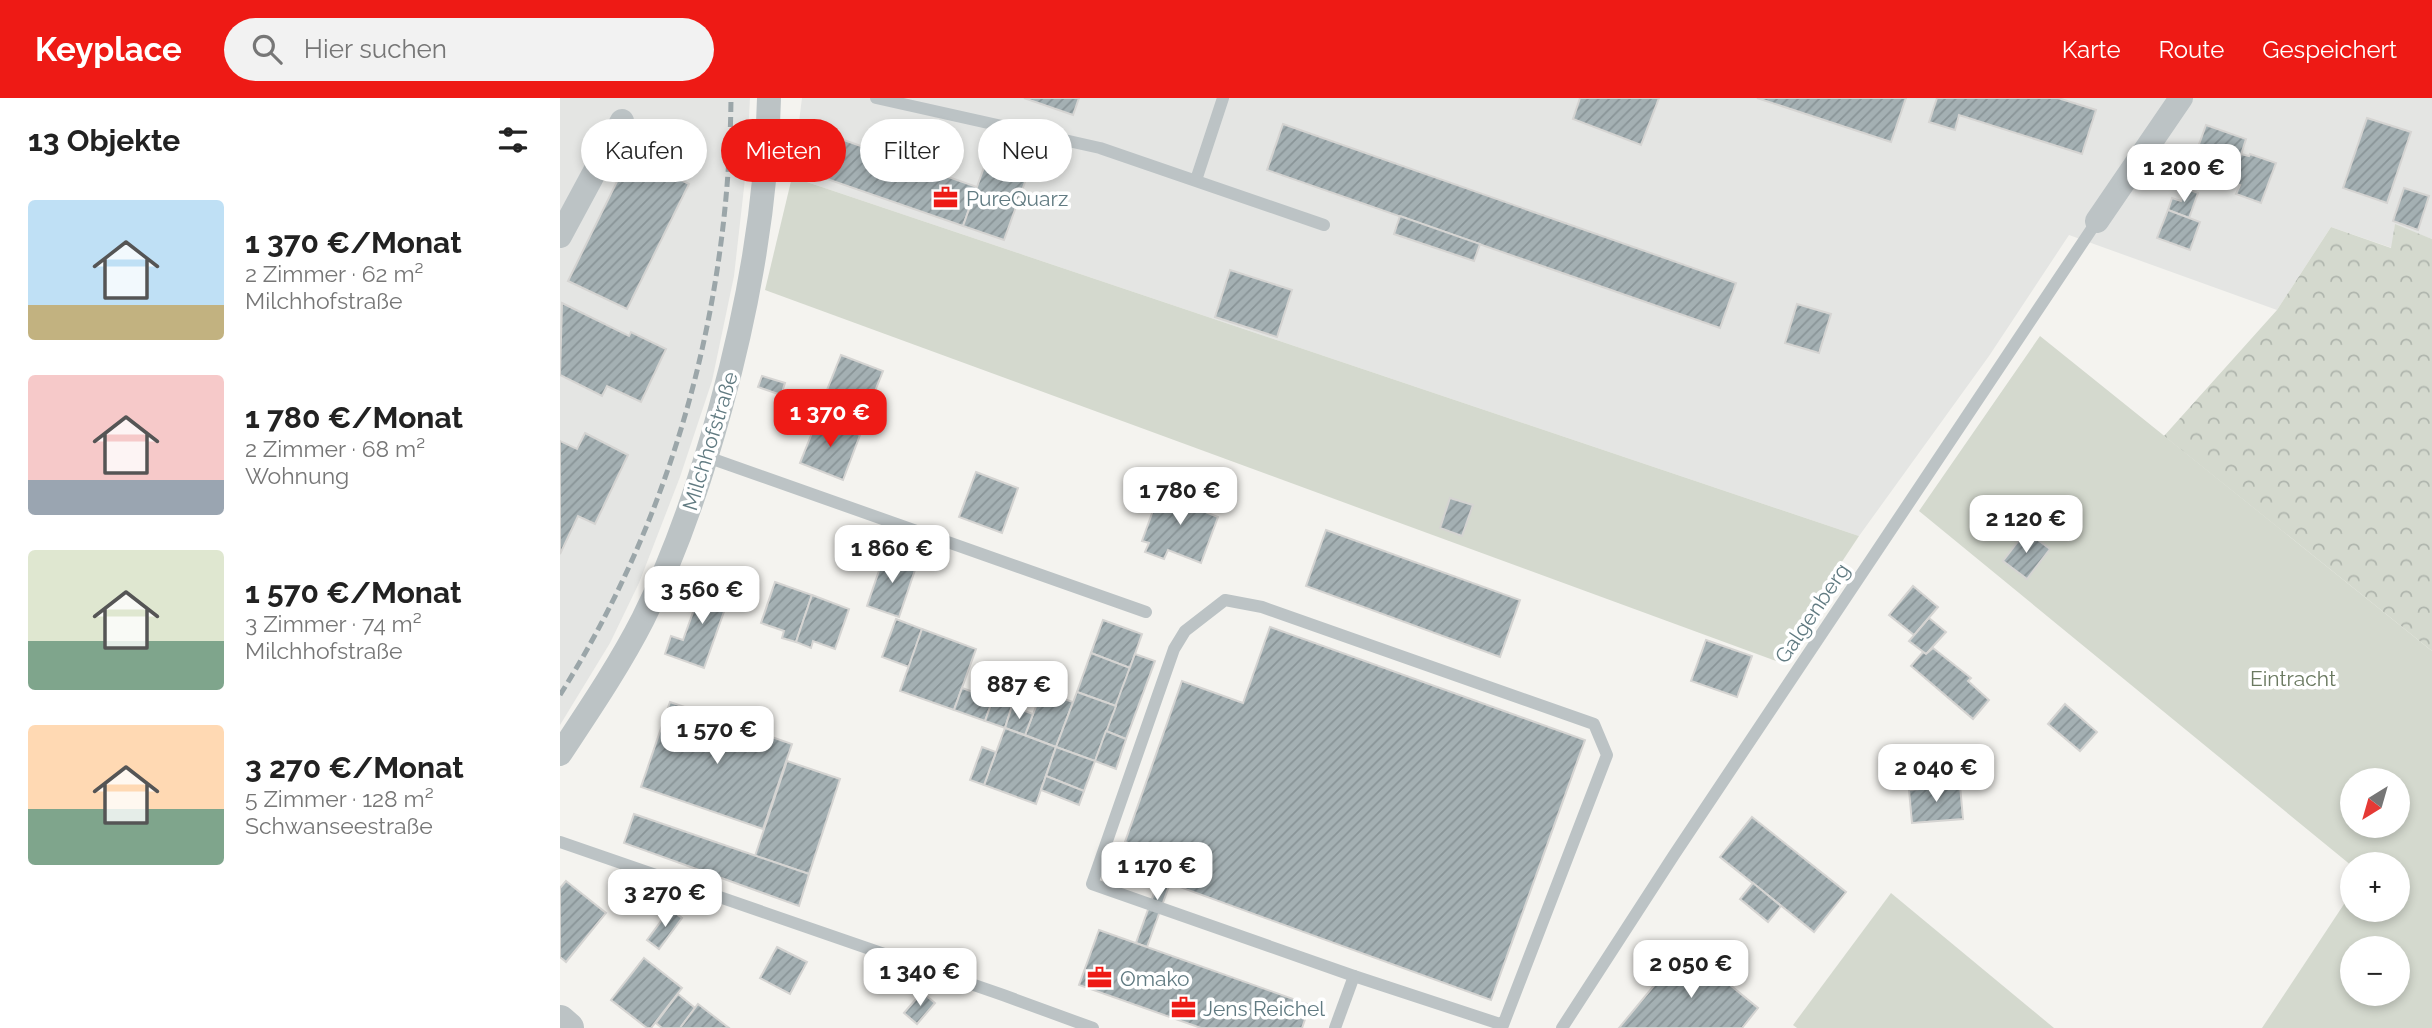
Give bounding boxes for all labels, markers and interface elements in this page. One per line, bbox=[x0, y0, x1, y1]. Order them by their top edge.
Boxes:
search box bbox=[224, 18, 714, 81]
text: Keyplace bbox=[35, 30, 182, 69]
icon: search bbox=[248, 30, 286, 68]
text: Hier suchen bbox=[304, 34, 447, 64]
text: Karte bbox=[2062, 35, 2121, 64]
text: Route bbox=[2159, 35, 2224, 64]
text: Gespeichert bbox=[2262, 35, 2397, 64]
chip: Kaufen bbox=[581, 119, 707, 182]
chip: Mieten bbox=[721, 119, 846, 182]
chip: Filter bbox=[860, 119, 964, 182]
chip: Neu bbox=[978, 119, 1072, 182]
icon: filters bbox=[494, 121, 532, 159]
text: 13 Objekte bbox=[28, 123, 180, 158]
pin: 1 200 € bbox=[2119, 144, 2249, 204]
text: 1 200 € bbox=[2143, 153, 2225, 180]
office icon: PureQuarz bbox=[932, 184, 960, 212]
place label: PureQuarz bbox=[966, 186, 1068, 211]
text: 1 370 €/Monat bbox=[245, 225, 462, 260]
icon: home bbox=[84, 228, 168, 312]
text: 2 Zimmer · 62 m² bbox=[245, 260, 424, 287]
text: Milchhofstraße bbox=[245, 287, 403, 314]
street label: Milchhofstraße bbox=[677, 369, 743, 513]
pin: 1 370 € bbox=[765, 390, 895, 449]
text: 1 370 € bbox=[790, 398, 870, 425]
text: 1 780 €/Monat bbox=[245, 400, 463, 435]
icon: home bbox=[84, 403, 168, 487]
text: 2 Zimmer · 68 m² bbox=[245, 435, 425, 462]
text: Wohnung bbox=[245, 462, 349, 489]
pin: 1 780 € bbox=[1115, 468, 1245, 527]
text: 1 780 € bbox=[1139, 476, 1221, 503]
pin: 2 120 € bbox=[1961, 496, 2091, 555]
text: 2 120 € bbox=[1986, 504, 2066, 531]
pin: 1 860 € bbox=[827, 526, 957, 585]
text: 1 860 € bbox=[851, 534, 933, 561]
street label: Galgenberg bbox=[1769, 558, 1855, 668]
pin: 3 560 € bbox=[637, 566, 767, 626]
text: 1 570 €/Monat bbox=[245, 575, 462, 610]
text: 3 560 € bbox=[660, 575, 744, 602]
icon: home bbox=[84, 578, 168, 662]
text: 3 Zimmer · 74 m² bbox=[245, 610, 422, 637]
text: Milchhofstraße bbox=[245, 637, 403, 664]
pin: 887 € bbox=[970, 662, 1068, 721]
park label: Eintracht bbox=[2250, 666, 2336, 691]
text: 887 € bbox=[987, 670, 1051, 697]
pin: 1 570 € bbox=[652, 706, 782, 766]
text: 1 570 € bbox=[677, 715, 757, 742]
pin: 2 040 € bbox=[1871, 744, 2001, 804]
text: 3 270 €/Monat bbox=[245, 750, 464, 785]
icon: home bbox=[84, 753, 168, 837]
text: 2 040 € bbox=[1894, 753, 1978, 780]
north arrow bbox=[2340, 768, 2410, 838]
map controls bbox=[2340, 768, 2410, 1006]
text: 5 Zimmer · 128 m² bbox=[245, 785, 434, 812]
text: Schwanseestraße bbox=[245, 812, 433, 839]
pin: 1 170 € bbox=[1092, 842, 1222, 902]
text: 1 170 € bbox=[1117, 851, 1197, 878]
button: + bbox=[2340, 852, 2410, 922]
pin: 3 270 € bbox=[600, 870, 730, 929]
text: 3 270 € bbox=[624, 878, 706, 905]
button: − bbox=[2340, 936, 2410, 1006]
pin: 2 050 € bbox=[1626, 940, 1756, 1000]
pin: 1 340 € bbox=[855, 948, 985, 1008]
text: 2 050 € bbox=[1649, 949, 1733, 976]
text: 1 340 € bbox=[880, 957, 960, 984]
office icon: Omako bbox=[1086, 964, 1114, 992]
place label: Omako bbox=[1120, 966, 1190, 991]
office icon: Jens Reichel bbox=[1169, 994, 1197, 1022]
place label: Jens Reichel bbox=[1203, 996, 1325, 1021]

